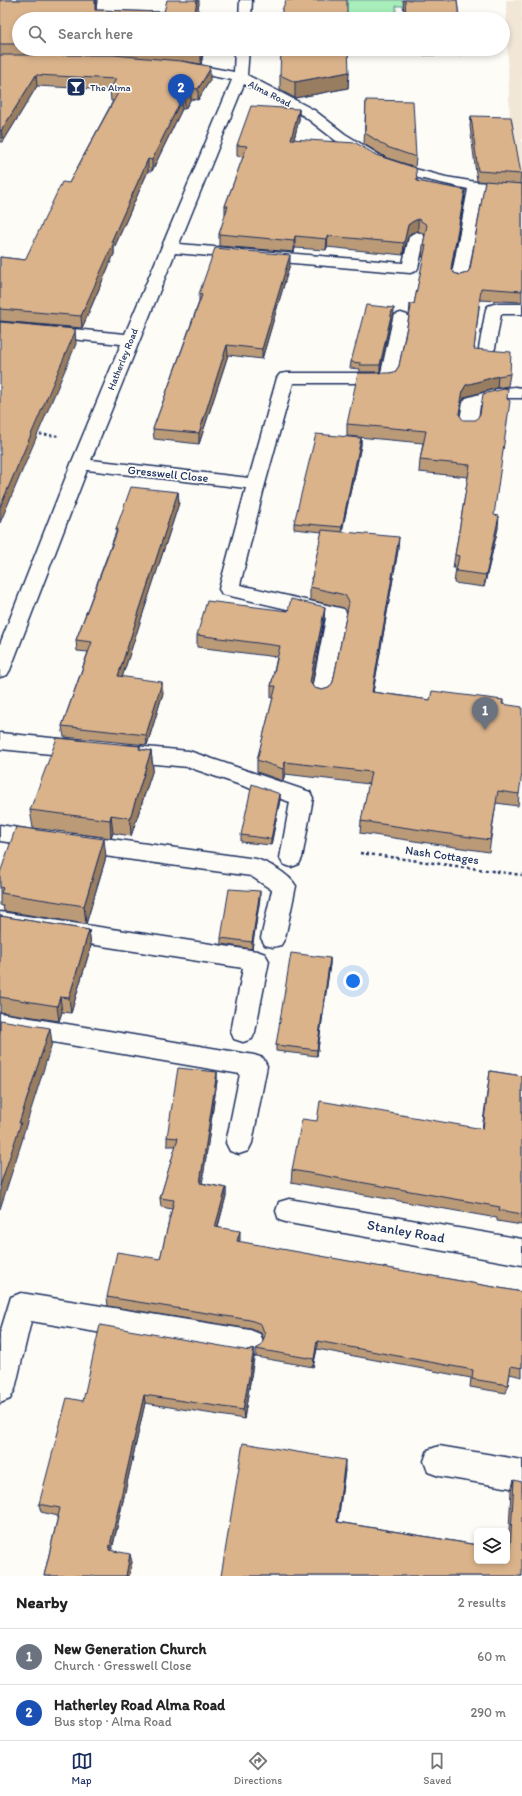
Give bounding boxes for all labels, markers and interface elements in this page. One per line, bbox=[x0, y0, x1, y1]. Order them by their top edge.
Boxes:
search box bbox=[12, 12, 510, 56]
icon: search bbox=[26, 23, 48, 45]
text: Search here bbox=[58, 25, 133, 43]
pin: 2 bbox=[168, 74, 194, 107]
bar icon: The Alma bbox=[65, 76, 87, 98]
street label: Alma Road bbox=[246, 77, 294, 110]
place label: The Alma bbox=[90, 81, 131, 94]
street label: Hatherley Road bbox=[104, 326, 141, 392]
street label: Gresswell Close bbox=[127, 463, 209, 485]
pin: 1 bbox=[472, 697, 498, 730]
street label: Nash Cottages bbox=[404, 843, 480, 867]
your location bbox=[343, 971, 363, 991]
street label: Stanley Road bbox=[366, 1216, 447, 1247]
map controls bbox=[474, 1528, 510, 1564]
button: layers bbox=[474, 1528, 510, 1564]
text: Nearby bbox=[16, 1592, 68, 1612]
text: 2 results bbox=[458, 1595, 506, 1610]
text: New Generation Church bbox=[54, 1640, 206, 1658]
text: 1 bbox=[26, 1649, 32, 1664]
text: 60 m bbox=[477, 1649, 506, 1664]
text: Church · Gresswell Close bbox=[54, 1658, 191, 1673]
text: Hatherley Road Alma Road bbox=[54, 1696, 225, 1714]
text: 2 bbox=[26, 1705, 32, 1720]
text: 290 m bbox=[470, 1705, 506, 1720]
text: Bus stop · Alma Road bbox=[54, 1714, 172, 1729]
tab: Map bbox=[71, 1750, 93, 1787]
tab: Directions bbox=[234, 1750, 282, 1787]
tab: Saved bbox=[423, 1750, 451, 1787]

